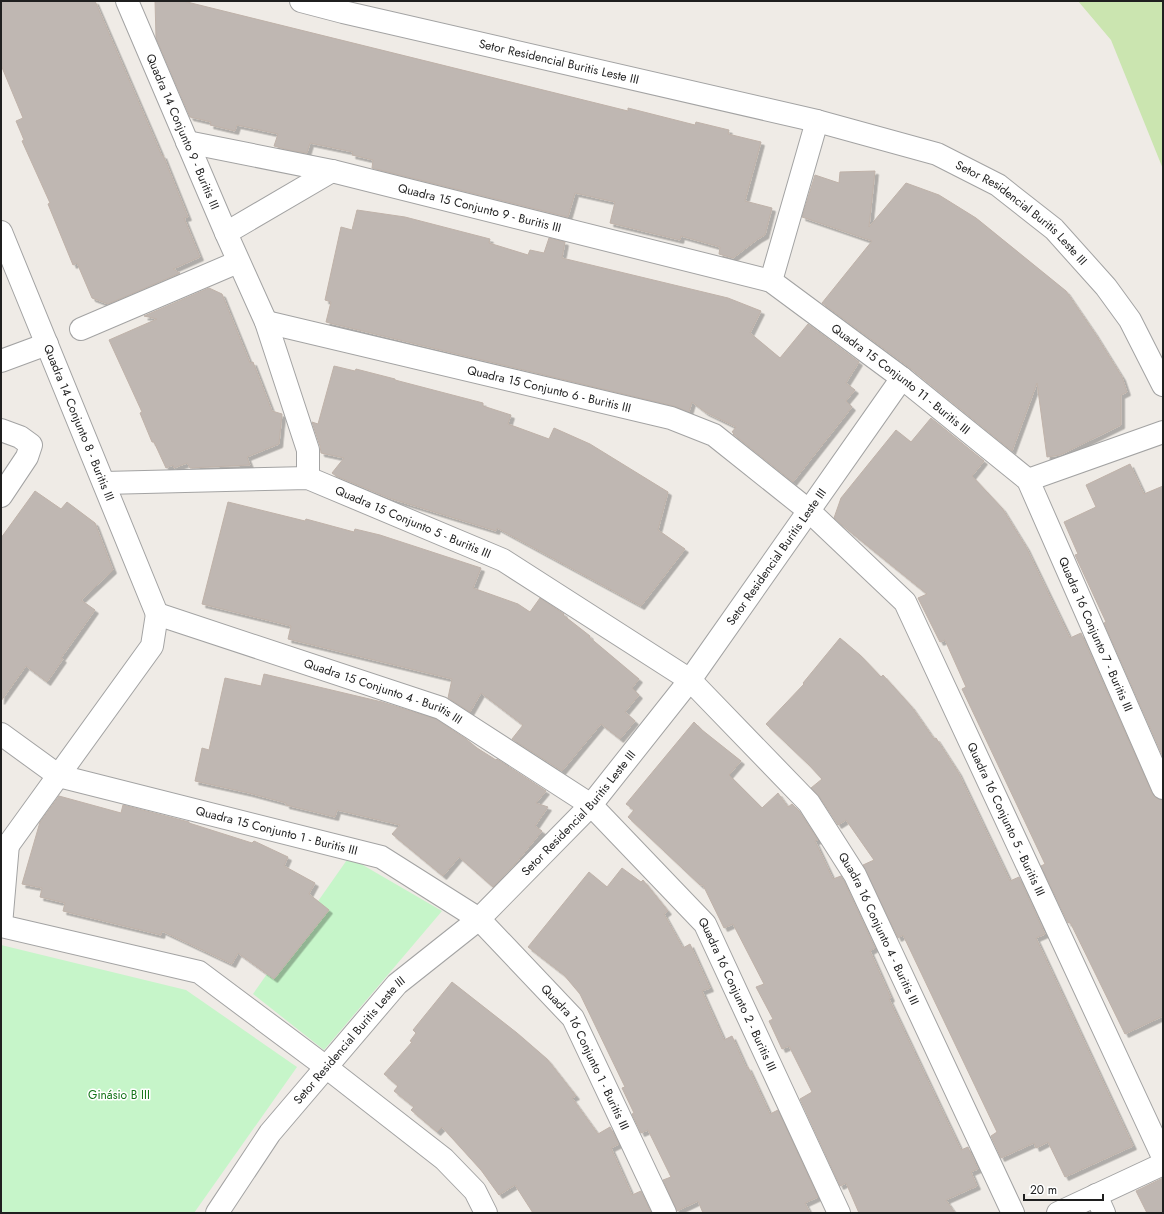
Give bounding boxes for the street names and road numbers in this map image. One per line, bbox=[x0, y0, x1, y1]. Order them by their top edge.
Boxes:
street label: Setor Residencial Buritis Leste III bbox=[477, 35, 641, 89]
street label: Quadra 14 Conjunto 9 - Buritis III bbox=[141, 51, 224, 212]
street label: Setor Residencial Buritis Leste III bbox=[952, 156, 1091, 269]
street label: Quadra 15 Conjunto 9 - Buritis III bbox=[396, 179, 563, 237]
street label: Quadra 15 Conjunto 11 - Buritis III bbox=[827, 319, 974, 439]
street label: Quadra 14 Conjunto 8 - Buritis III bbox=[39, 342, 119, 504]
street label: Quadra 15 Conjunto 6 - Buritis III bbox=[465, 361, 633, 417]
street label: Quadra 15 Conjunto 5 - Buritis III bbox=[332, 481, 494, 563]
street label: Setor Residencial Buritis Leste III bbox=[722, 485, 831, 629]
street label: Quadra 16 Conjunto 7 - Buritis III bbox=[1054, 554, 1137, 715]
street label: Quadra 15 Conjunto 4 - Buritis III bbox=[301, 654, 466, 728]
street label: Quadra 16 Conjunto 5 - Buritis III bbox=[962, 739, 1050, 899]
street label: Setor Residencial Buritis Leste III bbox=[517, 746, 640, 880]
street label: Quadra 15 Conjunto 1 - Buritis III bbox=[194, 802, 359, 860]
street label: Quadra 16 Conjunto 4 - Buritis III bbox=[834, 849, 924, 1008]
street label: Quadra 16 Conjunto 2 - Buritis III bbox=[694, 913, 781, 1074]
street label: Setor Residencial Buritis Leste III bbox=[289, 972, 409, 1108]
street label: Quadra 16 Conjunto 1 - Buritis III bbox=[537, 980, 634, 1133]

